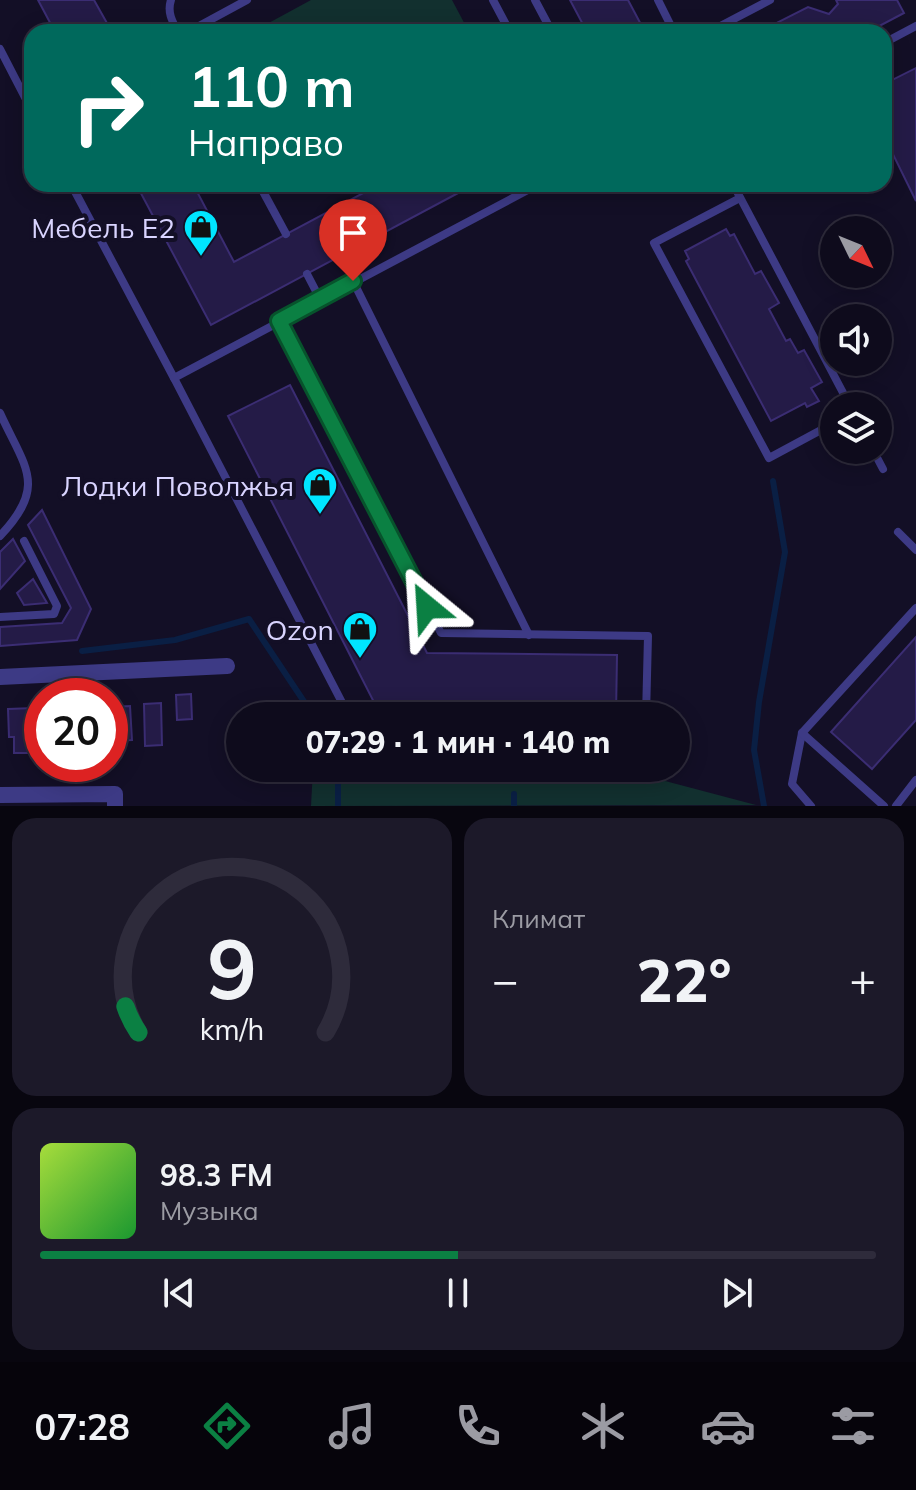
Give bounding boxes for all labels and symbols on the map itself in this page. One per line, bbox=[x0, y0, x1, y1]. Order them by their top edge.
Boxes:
pin bbox=[319, 199, 387, 281]
shop icon: Мебель Е2 bbox=[182, 208, 220, 258]
place label: Мебель Е2 bbox=[31, 210, 175, 245]
north arrow bbox=[820, 216, 892, 288]
shop icon: Лодки Поволжья bbox=[301, 466, 339, 516]
place label: Лодки Поволжья bbox=[61, 468, 294, 503]
position arrow bbox=[385, 565, 469, 649]
shop icon: Ozon bbox=[341, 610, 379, 660]
place label: Ozon bbox=[266, 612, 334, 647]
speed limit sign: 20 bbox=[24, 678, 128, 782]

